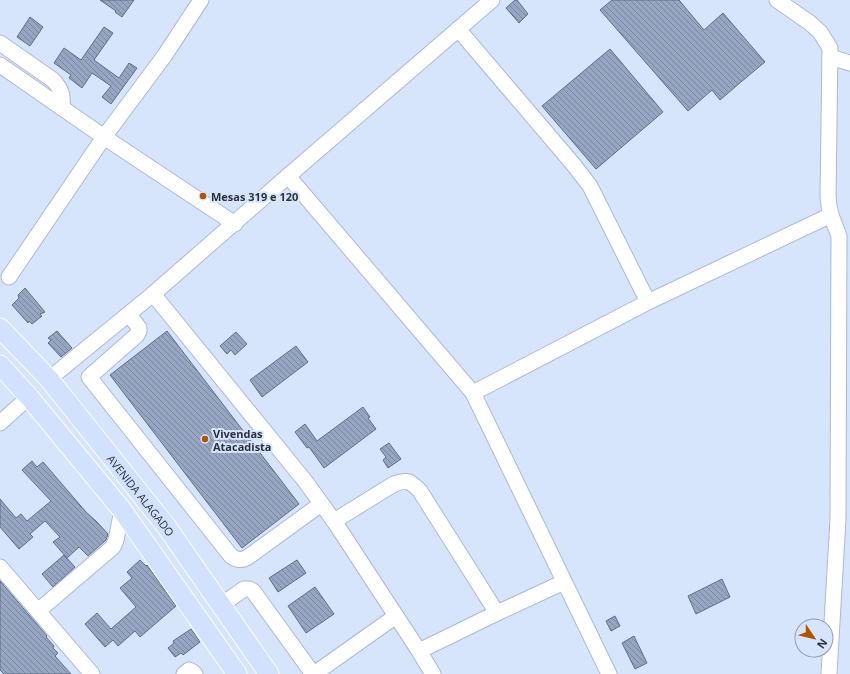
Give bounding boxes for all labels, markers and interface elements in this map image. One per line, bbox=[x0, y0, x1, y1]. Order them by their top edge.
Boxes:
place label: Mesas 319 e 120 bbox=[211, 189, 298, 204]
marker: Mesas 319 e 120 bbox=[198, 191, 208, 201]
place label: Vivendas Atacadista bbox=[213, 426, 272, 454]
marker: Vivendas Atacadista bbox=[200, 434, 210, 444]
street label: AVENIDA ALAGADO bbox=[104, 451, 178, 539]
north arrow bbox=[794, 618, 834, 658]
text: N bbox=[814, 636, 831, 652]

